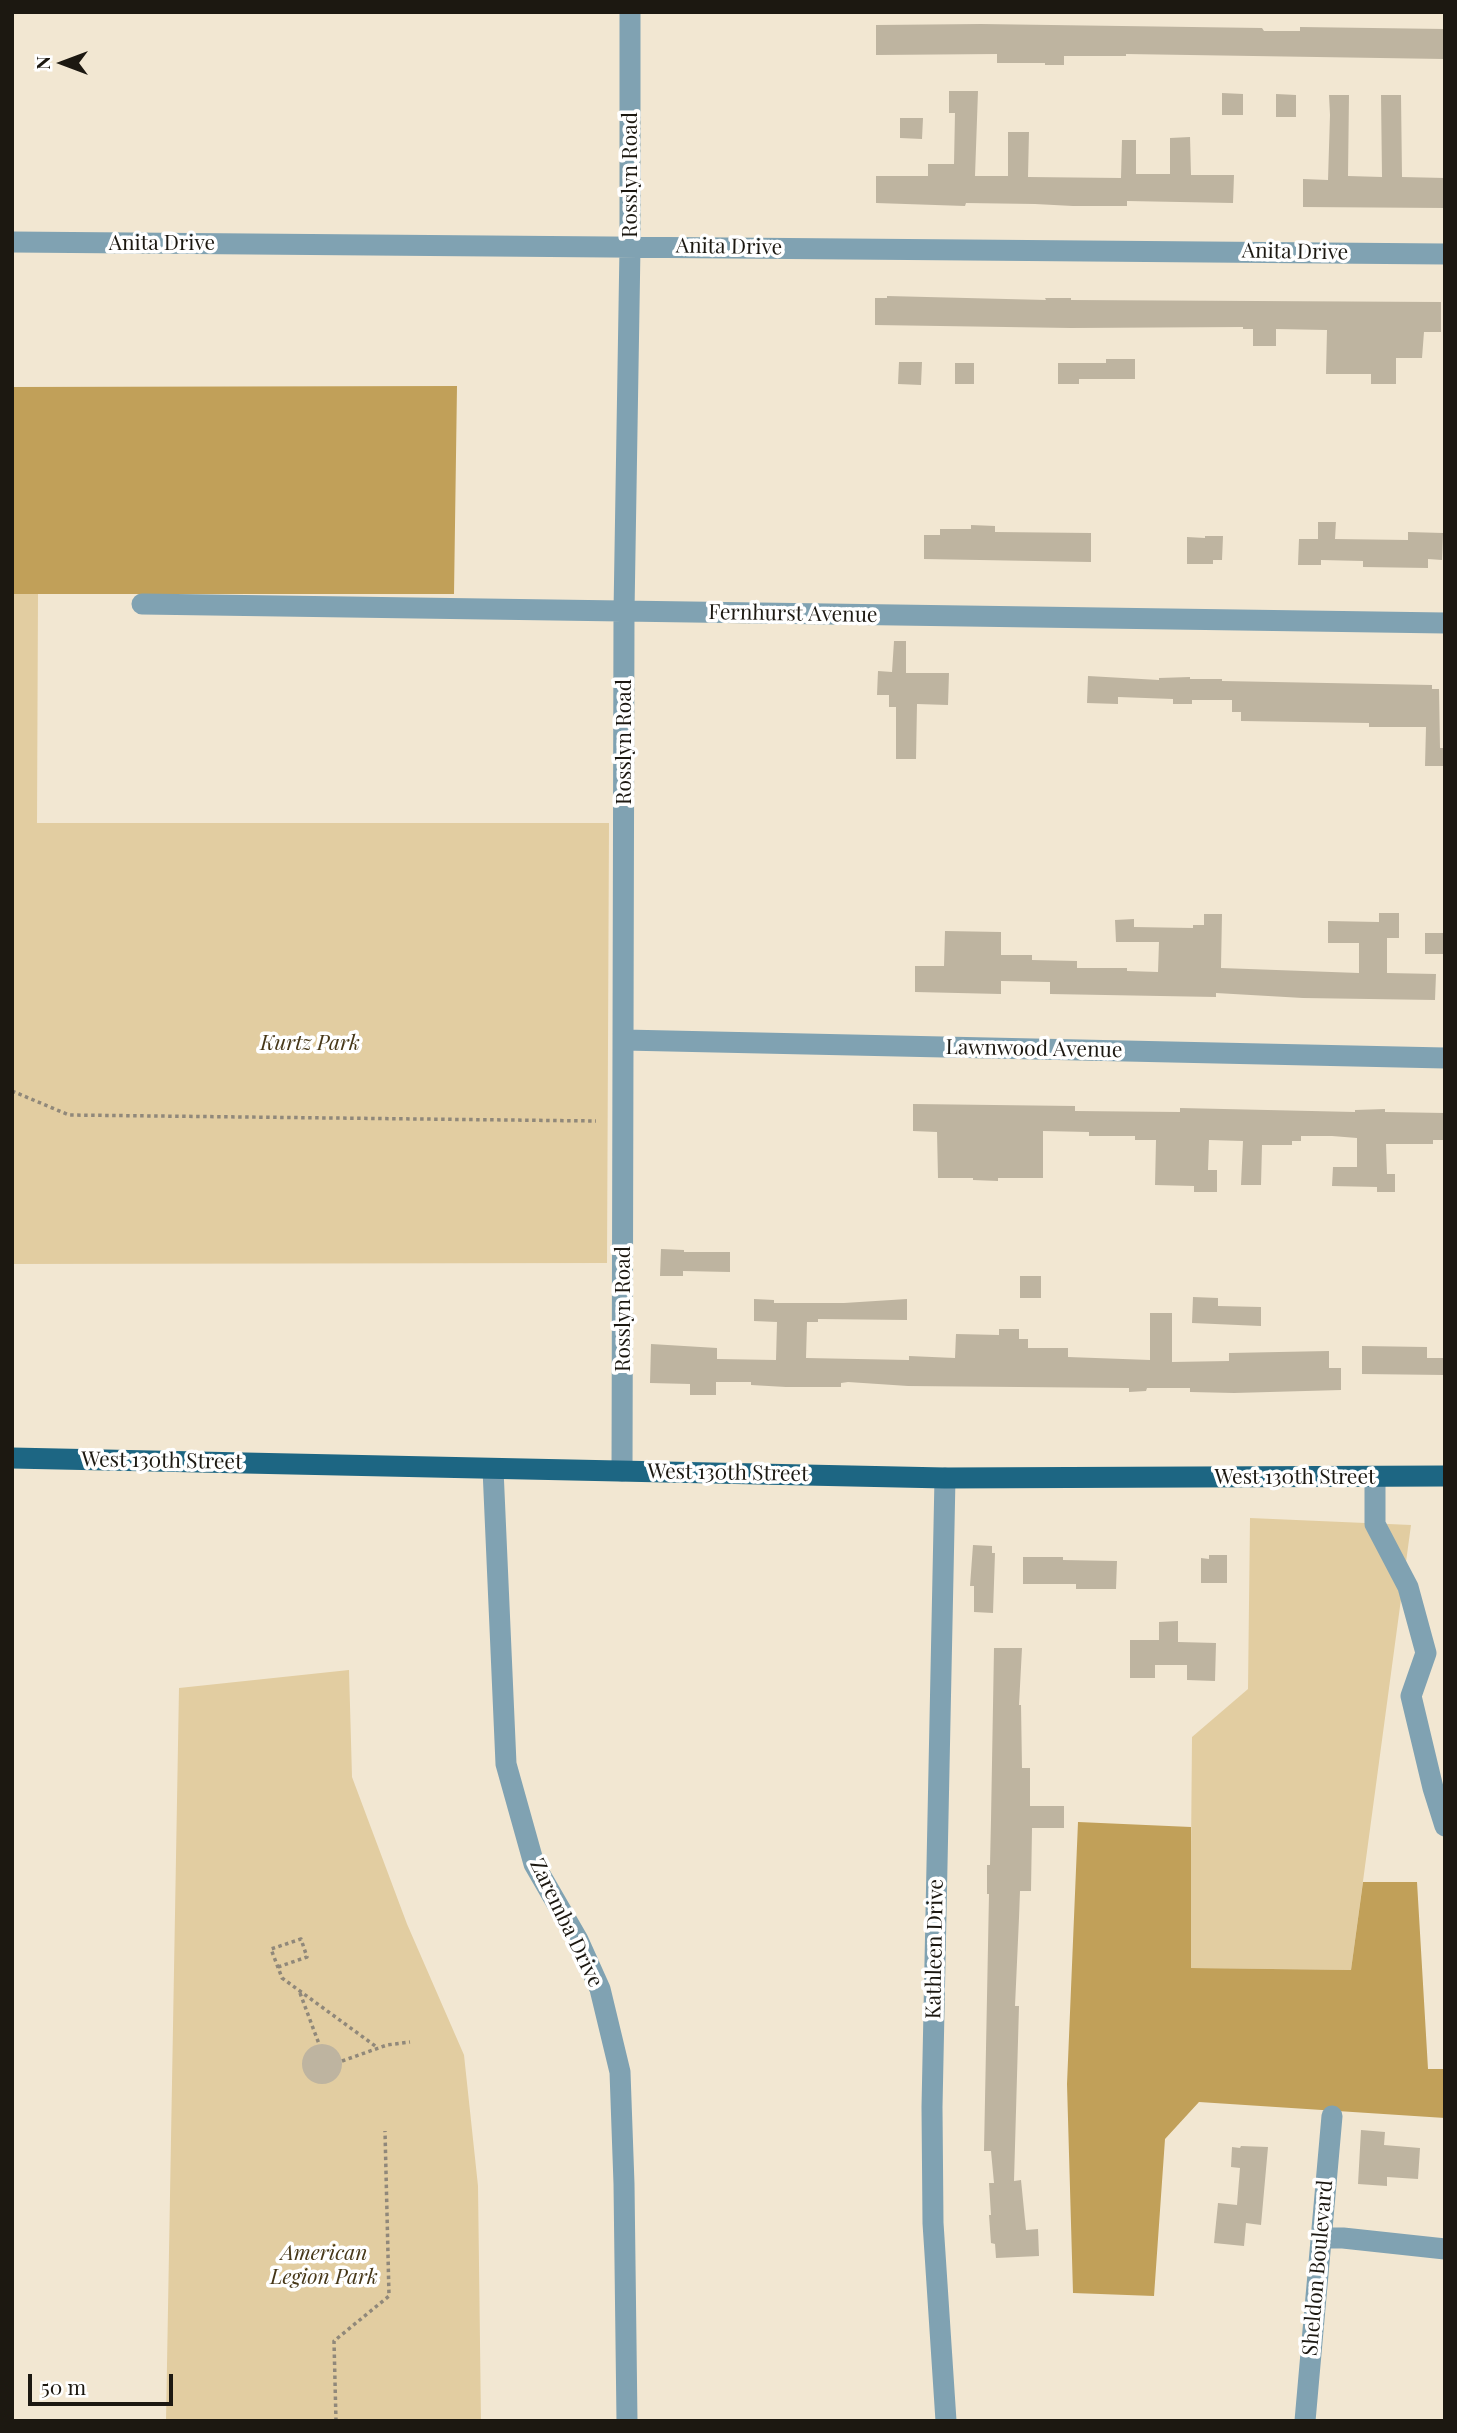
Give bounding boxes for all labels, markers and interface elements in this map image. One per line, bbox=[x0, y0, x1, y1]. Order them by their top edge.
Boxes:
north arrow bbox=[28, 28, 98, 98]
text: N bbox=[29, 56, 55, 70]
street label: Rosslyn Road bbox=[617, 112, 643, 238]
street label: Anita Drive bbox=[109, 230, 215, 256]
street label: Anita Drive bbox=[676, 233, 782, 261]
street label: Anita Drive bbox=[1242, 238, 1348, 266]
street label: Fernhurst Avenue bbox=[708, 600, 878, 628]
street label: Rosslyn Road bbox=[611, 679, 637, 805]
park label: Kurtz Park bbox=[260, 1030, 360, 1056]
street label: Lawnwood Avenue bbox=[945, 1035, 1123, 1063]
street label: Rosslyn Road bbox=[610, 1246, 636, 1372]
street label: West 130th Street bbox=[81, 1447, 243, 1475]
street label: West 130th Street bbox=[647, 1459, 809, 1487]
street label: West 130th Street bbox=[1214, 1464, 1376, 1490]
street label: Zaremba Drive bbox=[524, 1855, 608, 1991]
street label: Kathleen Drive bbox=[921, 1879, 949, 2019]
street label: Sheldon Boulevard bbox=[1298, 2179, 1338, 2357]
park label: American Legion Park bbox=[270, 2240, 378, 2290]
scale bar bbox=[32, 2360, 177, 2404]
text: 50 m bbox=[41, 2372, 86, 2400]

